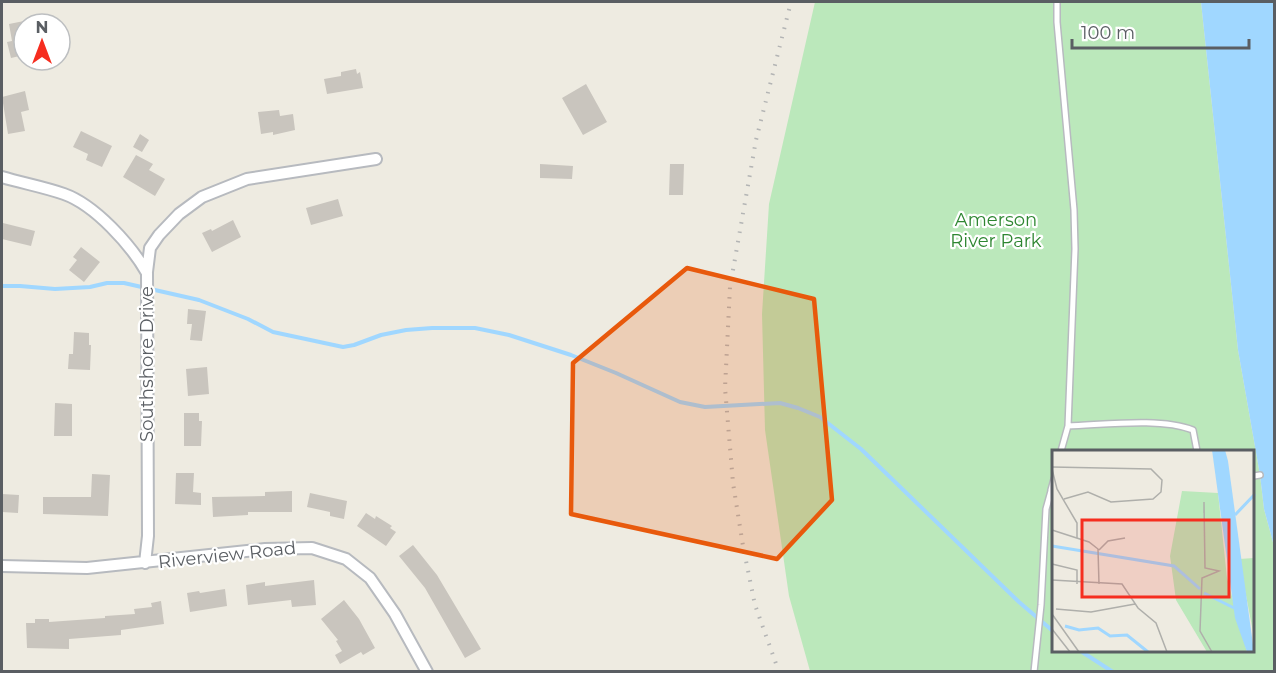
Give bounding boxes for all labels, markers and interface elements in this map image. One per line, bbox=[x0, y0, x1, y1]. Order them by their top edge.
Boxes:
north arrow bbox=[12, 12, 72, 72]
scale bar bbox=[1072, 12, 1249, 50]
text: N bbox=[36, 18, 48, 37]
text: 100 m bbox=[1081, 22, 1135, 44]
park label: Amerson River Park bbox=[950, 209, 1042, 252]
street label: Southshore Drive bbox=[136, 286, 158, 442]
inset map bbox=[1052, 450, 1255, 652]
street label: Riverview Road bbox=[157, 537, 297, 573]

